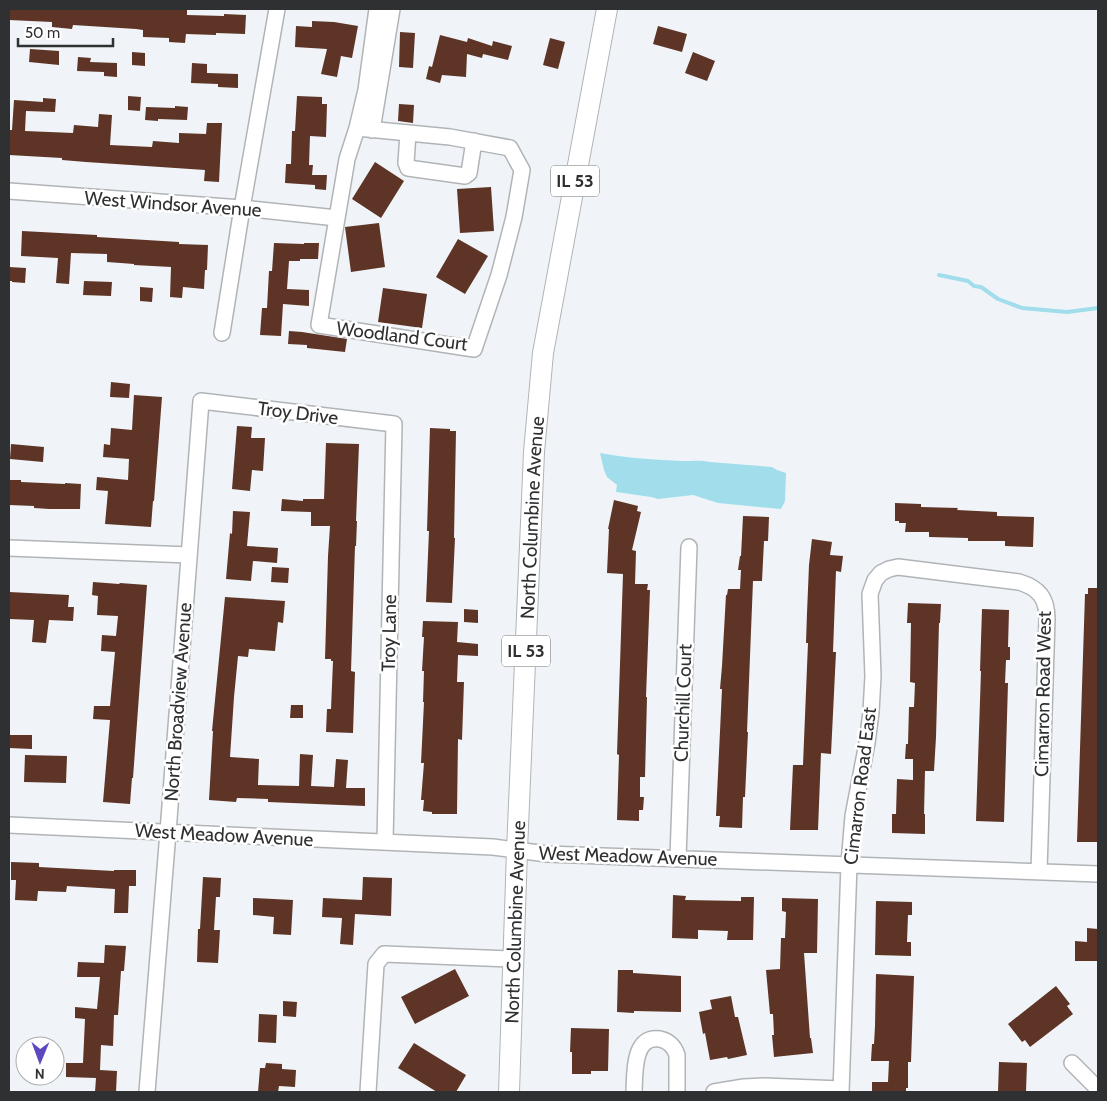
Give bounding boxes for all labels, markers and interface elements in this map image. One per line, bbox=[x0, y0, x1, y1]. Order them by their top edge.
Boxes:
scale bar bbox=[18, 15, 112, 47]
text: 50 m bbox=[25, 24, 60, 42]
road number: IL 53 bbox=[551, 166, 599, 197]
street label: West Windsor Avenue bbox=[84, 186, 263, 222]
street label: Woodland Court bbox=[335, 317, 469, 356]
street label: Troy Drive bbox=[256, 397, 340, 429]
street label: North Columbine Avenue bbox=[515, 415, 549, 619]
street label: Troy Lane bbox=[377, 594, 401, 672]
street label: North Broadview Avenue bbox=[160, 602, 196, 802]
street label: Cimarron Road West bbox=[1030, 610, 1056, 777]
road number: IL 53 bbox=[502, 636, 550, 666]
street label: Churchill Court bbox=[669, 643, 697, 762]
street label: Cimarron Road East bbox=[839, 705, 881, 866]
street label: West Meadow Avenue bbox=[134, 819, 314, 851]
street label: North Columbine Avenue bbox=[500, 820, 530, 1024]
street label: West Meadow Avenue bbox=[538, 841, 718, 871]
north arrow bbox=[15, 1036, 65, 1086]
text: N bbox=[35, 1065, 45, 1083]

